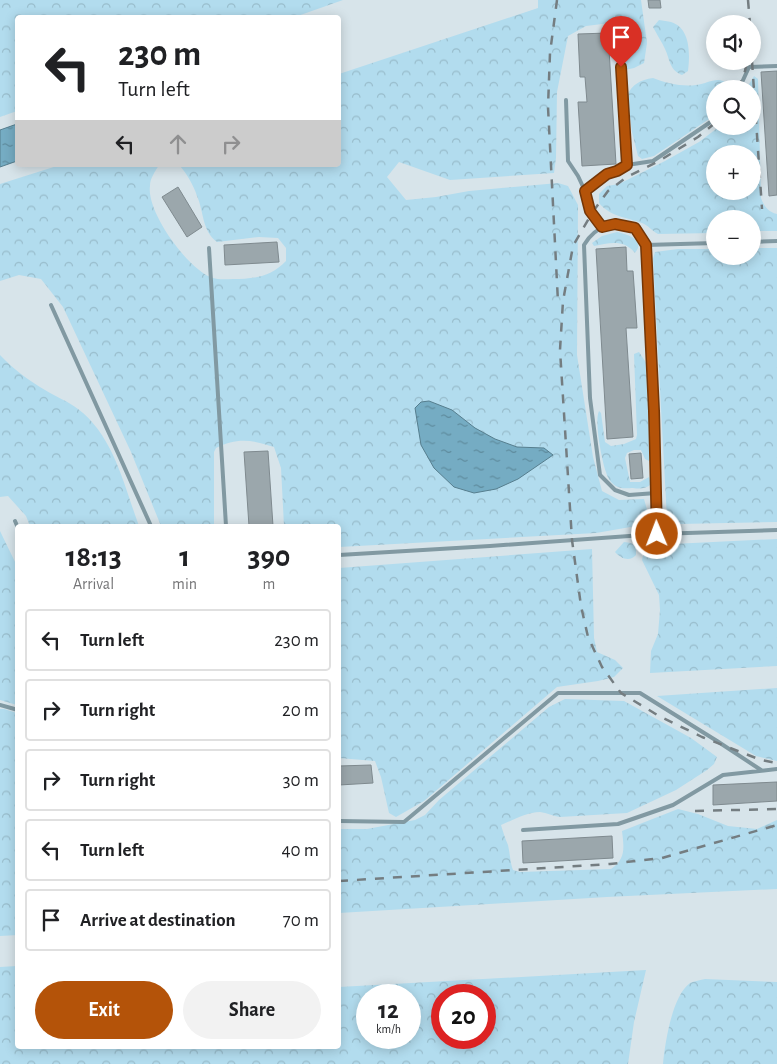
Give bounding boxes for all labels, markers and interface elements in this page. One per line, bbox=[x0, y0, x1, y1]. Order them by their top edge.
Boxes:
map controls bbox=[706, 15, 761, 265]
button: sound bbox=[706, 15, 761, 70]
pin bbox=[600, 16, 642, 67]
icon: arrive bbox=[607, 23, 635, 51]
icon: left bbox=[35, 35, 100, 100]
text: 230 m bbox=[118, 37, 201, 72]
text: Turn left bbox=[118, 78, 190, 100]
button: search bbox=[706, 80, 761, 135]
icon: left bbox=[111, 130, 139, 158]
icon: ahead bbox=[164, 130, 192, 158]
icon: right bbox=[217, 130, 245, 158]
button: + bbox=[706, 145, 761, 200]
button: − bbox=[706, 210, 761, 265]
position arrow bbox=[630, 507, 682, 559]
text: 18:13 bbox=[65, 542, 122, 572]
text: 1 bbox=[179, 542, 190, 572]
text: 390 bbox=[247, 542, 291, 572]
text: Arrival bbox=[73, 576, 114, 592]
text: min bbox=[172, 576, 197, 592]
text: m bbox=[263, 576, 275, 592]
icon: left bbox=[37, 626, 65, 654]
text: Turn left bbox=[80, 631, 144, 650]
text: 230 m bbox=[274, 631, 319, 650]
icon: right bbox=[37, 696, 65, 724]
text: Turn right bbox=[80, 701, 155, 720]
text: 20 m bbox=[282, 701, 319, 720]
icon: right bbox=[37, 766, 65, 794]
text: Turn right bbox=[80, 771, 155, 790]
text: 30 m bbox=[283, 771, 319, 790]
icon: left bbox=[37, 836, 65, 864]
text: Turn left bbox=[80, 841, 144, 860]
text: 40 m bbox=[281, 841, 319, 860]
icon: arrive bbox=[37, 906, 65, 934]
text: Arrive at destination bbox=[80, 911, 236, 930]
text: 70 m bbox=[283, 911, 319, 930]
button: Exit bbox=[35, 981, 173, 1039]
button: Share bbox=[183, 981, 321, 1039]
speed limit sign: 20 bbox=[431, 984, 496, 1049]
text: 12 bbox=[378, 998, 399, 1023]
text: km/h bbox=[376, 1023, 401, 1035]

